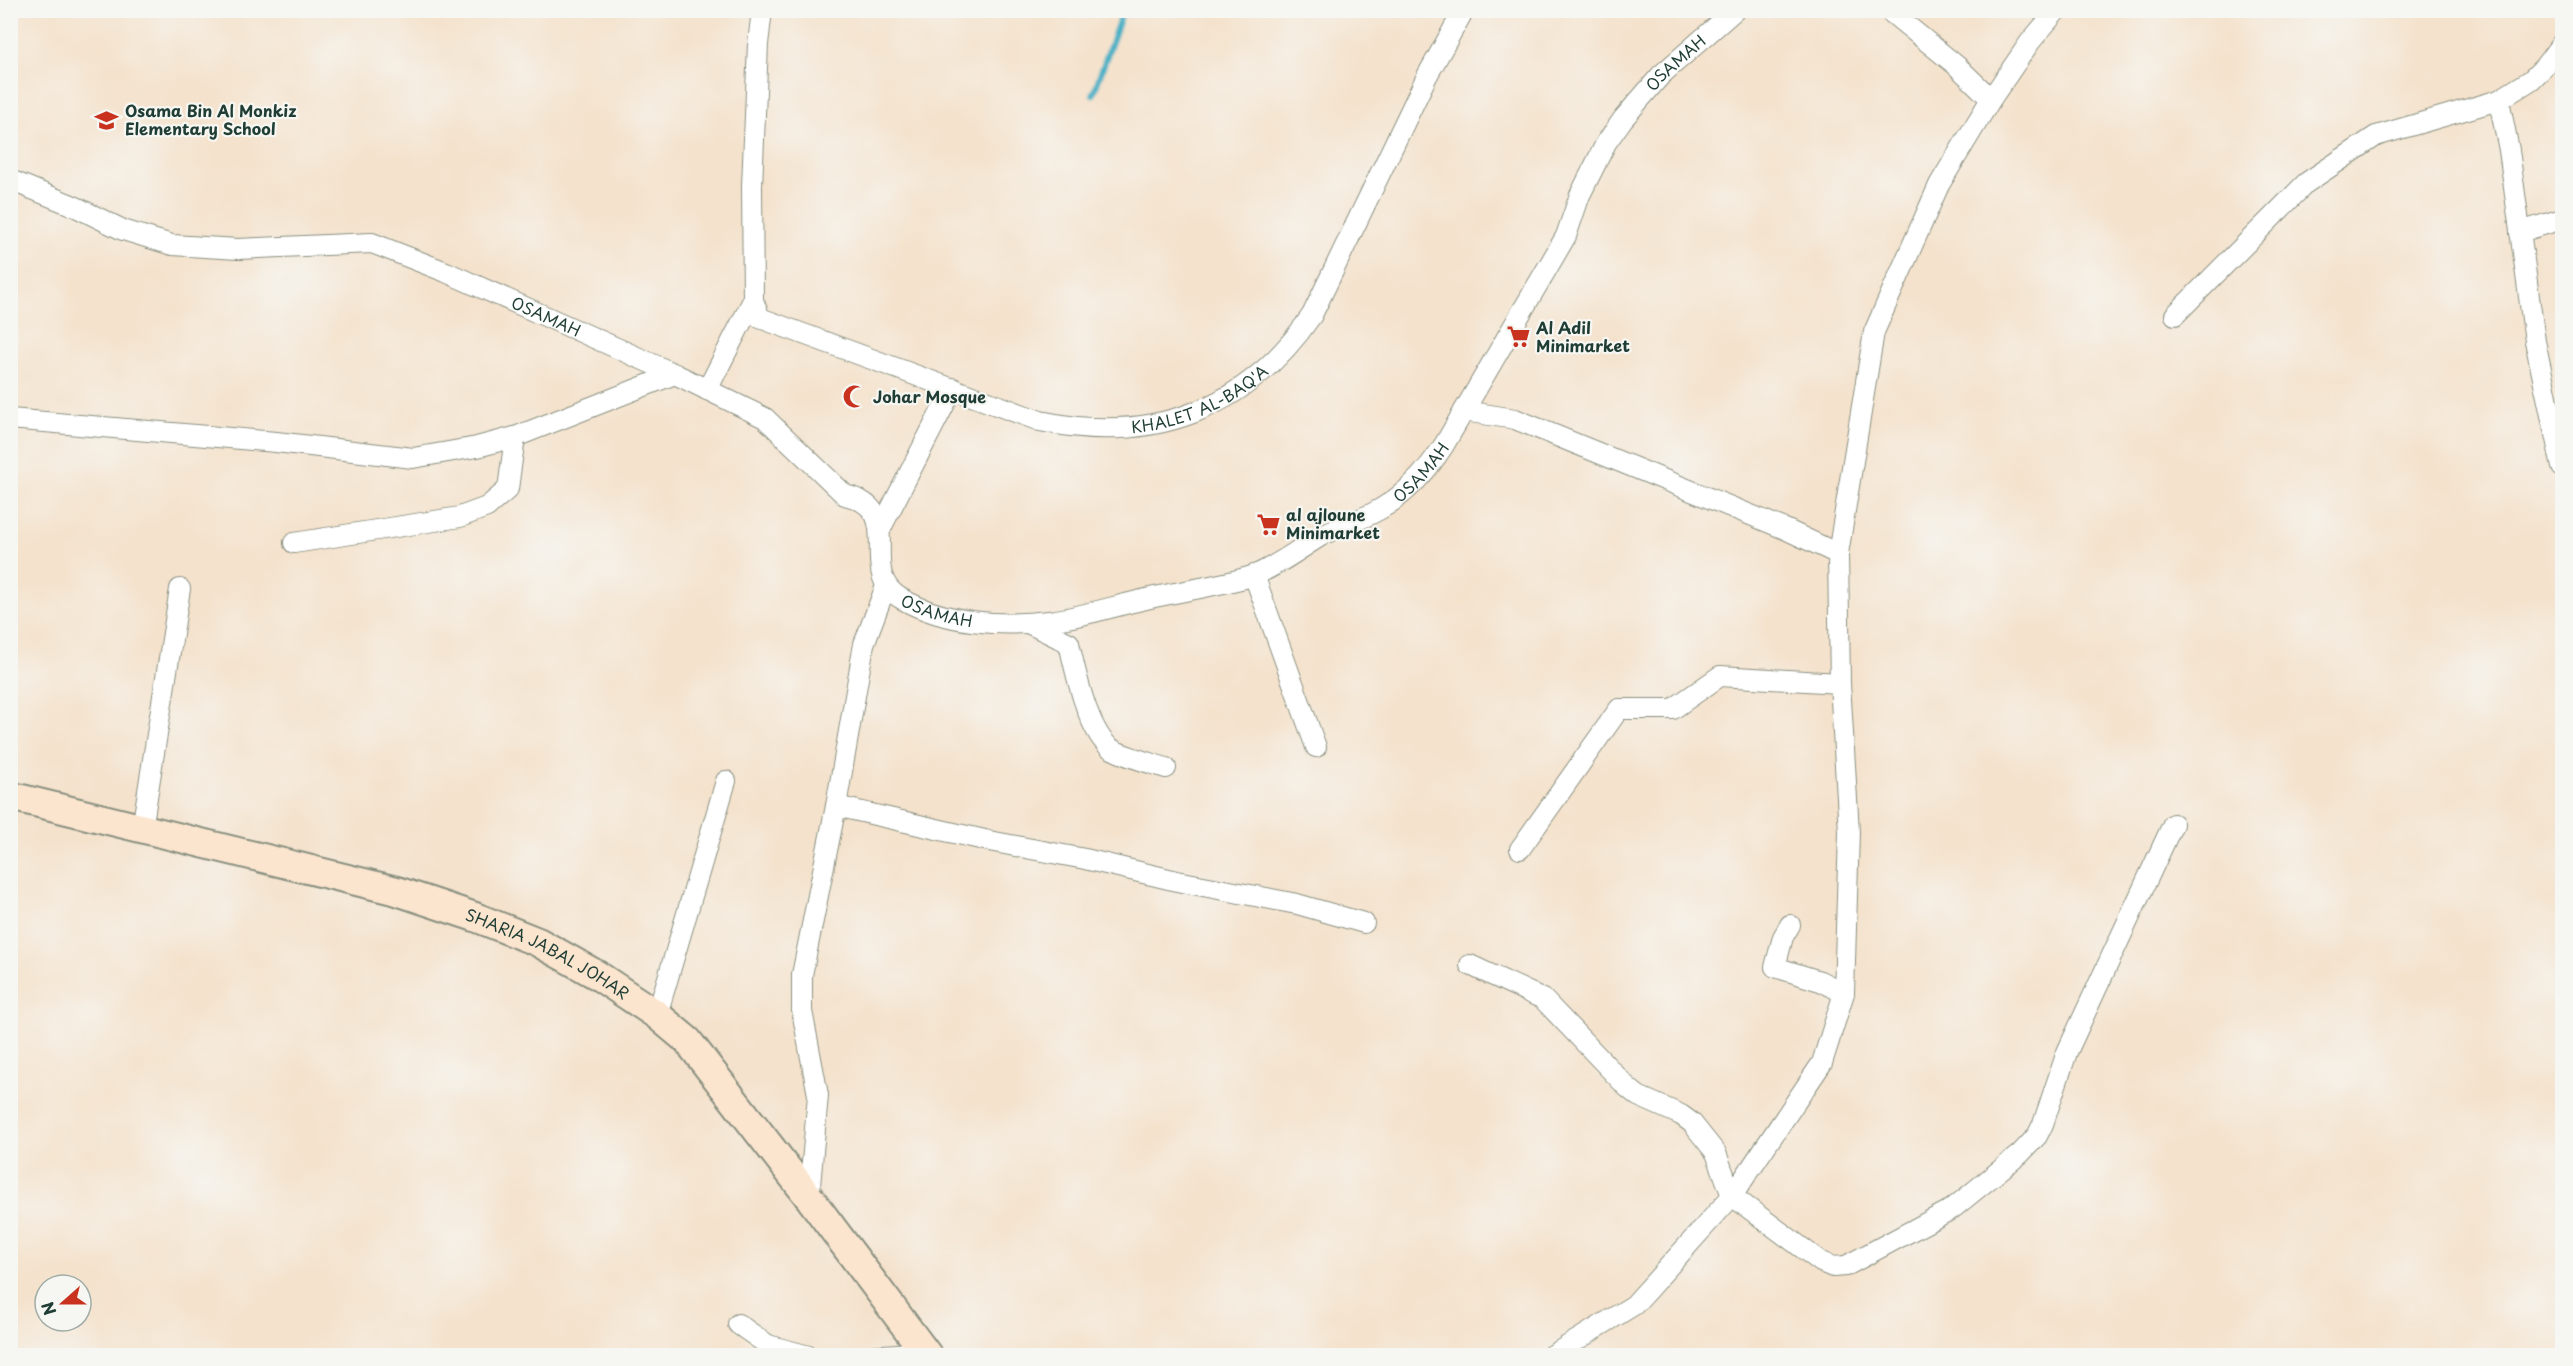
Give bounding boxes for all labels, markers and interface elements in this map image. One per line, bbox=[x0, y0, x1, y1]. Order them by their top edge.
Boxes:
street label: OSAMAH bbox=[1639, 28, 1710, 96]
place label: Osama Bin Al Monkiz Elementary School bbox=[125, 98, 296, 140]
school or university icon: Osama Bin Al Monkiz Elementary School bbox=[94, 107, 120, 133]
street label: OSAMAH bbox=[508, 290, 585, 342]
place label: Al Adil Minimarket bbox=[1535, 315, 1630, 357]
supermarket icon: Al Adil Minimarket bbox=[1505, 324, 1531, 350]
street label: KHALET AL-BAQ'A bbox=[1130, 359, 1273, 438]
mosque icon: Johar Mosque bbox=[842, 384, 868, 410]
place label: Johar Mosque bbox=[873, 384, 986, 408]
street label: OSAMAH bbox=[1387, 437, 1454, 508]
place label: al ajloune Minimarket bbox=[1286, 502, 1380, 544]
supermarket icon: al ajloune Minimarket bbox=[1255, 511, 1281, 537]
street label: OSAMAH bbox=[897, 588, 974, 632]
street label: SHARIA JABAL JOHAR bbox=[463, 902, 635, 1004]
north arrow bbox=[33, 1273, 93, 1333]
text: N bbox=[35, 1299, 62, 1319]

